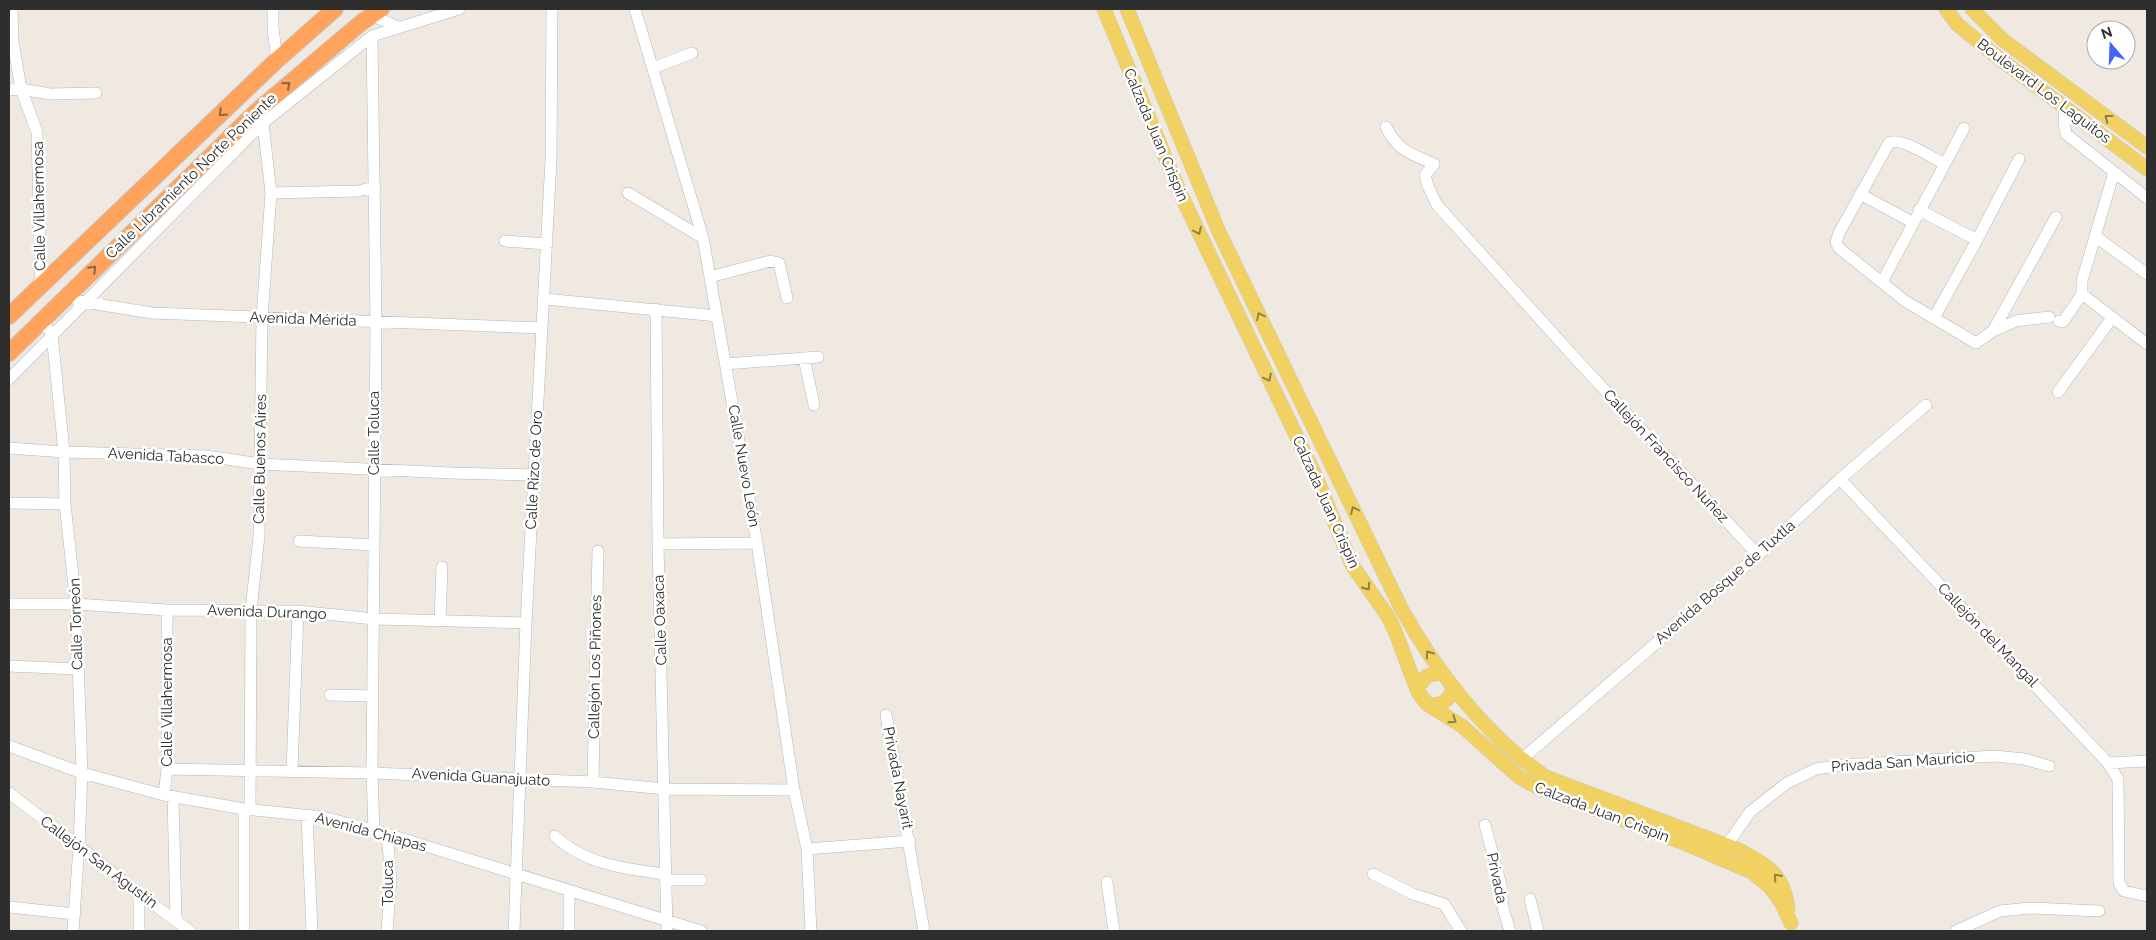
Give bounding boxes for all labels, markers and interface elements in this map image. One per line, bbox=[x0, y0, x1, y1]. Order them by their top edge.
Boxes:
north arrow bbox=[2086, 20, 2136, 70]
text: N bbox=[2099, 23, 2114, 42]
street label: Boulevard Los Laguitos bbox=[1974, 35, 2114, 147]
street label: Calzada Juan Crispin bbox=[1120, 66, 1192, 204]
one-way arrow bbox=[281, 83, 290, 91]
street label: Calle Libramiento Norte Poniente bbox=[102, 89, 280, 263]
one-way arrow bbox=[219, 107, 228, 116]
one-way arrow bbox=[2105, 116, 2114, 124]
street label: Calle Villahermosa bbox=[29, 141, 49, 271]
one-way arrow bbox=[1191, 226, 1202, 235]
one-way arrow bbox=[87, 266, 96, 275]
street label: Avenida Mérida bbox=[249, 308, 357, 330]
one-way arrow bbox=[1256, 313, 1266, 322]
one-way arrow bbox=[1261, 373, 1272, 382]
street label: Callejón Francisco Nuñez bbox=[1600, 386, 1732, 526]
street label: Calle Toluca bbox=[365, 391, 383, 475]
street label: Calle Buenos Aires bbox=[250, 394, 270, 524]
street label: Calle Nuevo León bbox=[724, 403, 764, 529]
street label: Calle Rizo de Oro bbox=[522, 410, 546, 530]
street label: Calzada Juan Crispin bbox=[1289, 433, 1363, 571]
street label: Avenida Tabasco bbox=[107, 444, 225, 468]
one-way arrow bbox=[1349, 506, 1360, 515]
street label: Avenida Bosque de Tuxtla bbox=[1651, 516, 1799, 648]
street label: Calle Oaxaca bbox=[649, 574, 671, 666]
street label: Calle Torreón bbox=[65, 578, 87, 670]
street label: Callejón del Mangal bbox=[1934, 579, 2043, 691]
one-way arrow bbox=[1361, 581, 1370, 591]
street label: Callejón Los Piñones bbox=[585, 595, 605, 739]
street label: Avenida Durango bbox=[207, 601, 327, 623]
street label: Calle Villahermosa bbox=[158, 637, 176, 767]
one-way arrow bbox=[1426, 651, 1434, 660]
one-way arrow bbox=[1447, 714, 1457, 723]
street label: Privada Nayarit bbox=[879, 725, 917, 831]
street label: Privada San Mauricio bbox=[1830, 748, 1976, 776]
street label: Avenida Guanajuato bbox=[411, 764, 551, 790]
street label: Calzada Juan Crispin bbox=[1532, 778, 1672, 846]
street label: Avenida Chiapas bbox=[313, 808, 429, 856]
street label: Callejón San Agustín bbox=[37, 812, 161, 912]
street label: Privada bbox=[1483, 851, 1511, 905]
street label: Toluca bbox=[379, 860, 397, 906]
one-way arrow bbox=[1774, 874, 1783, 883]

